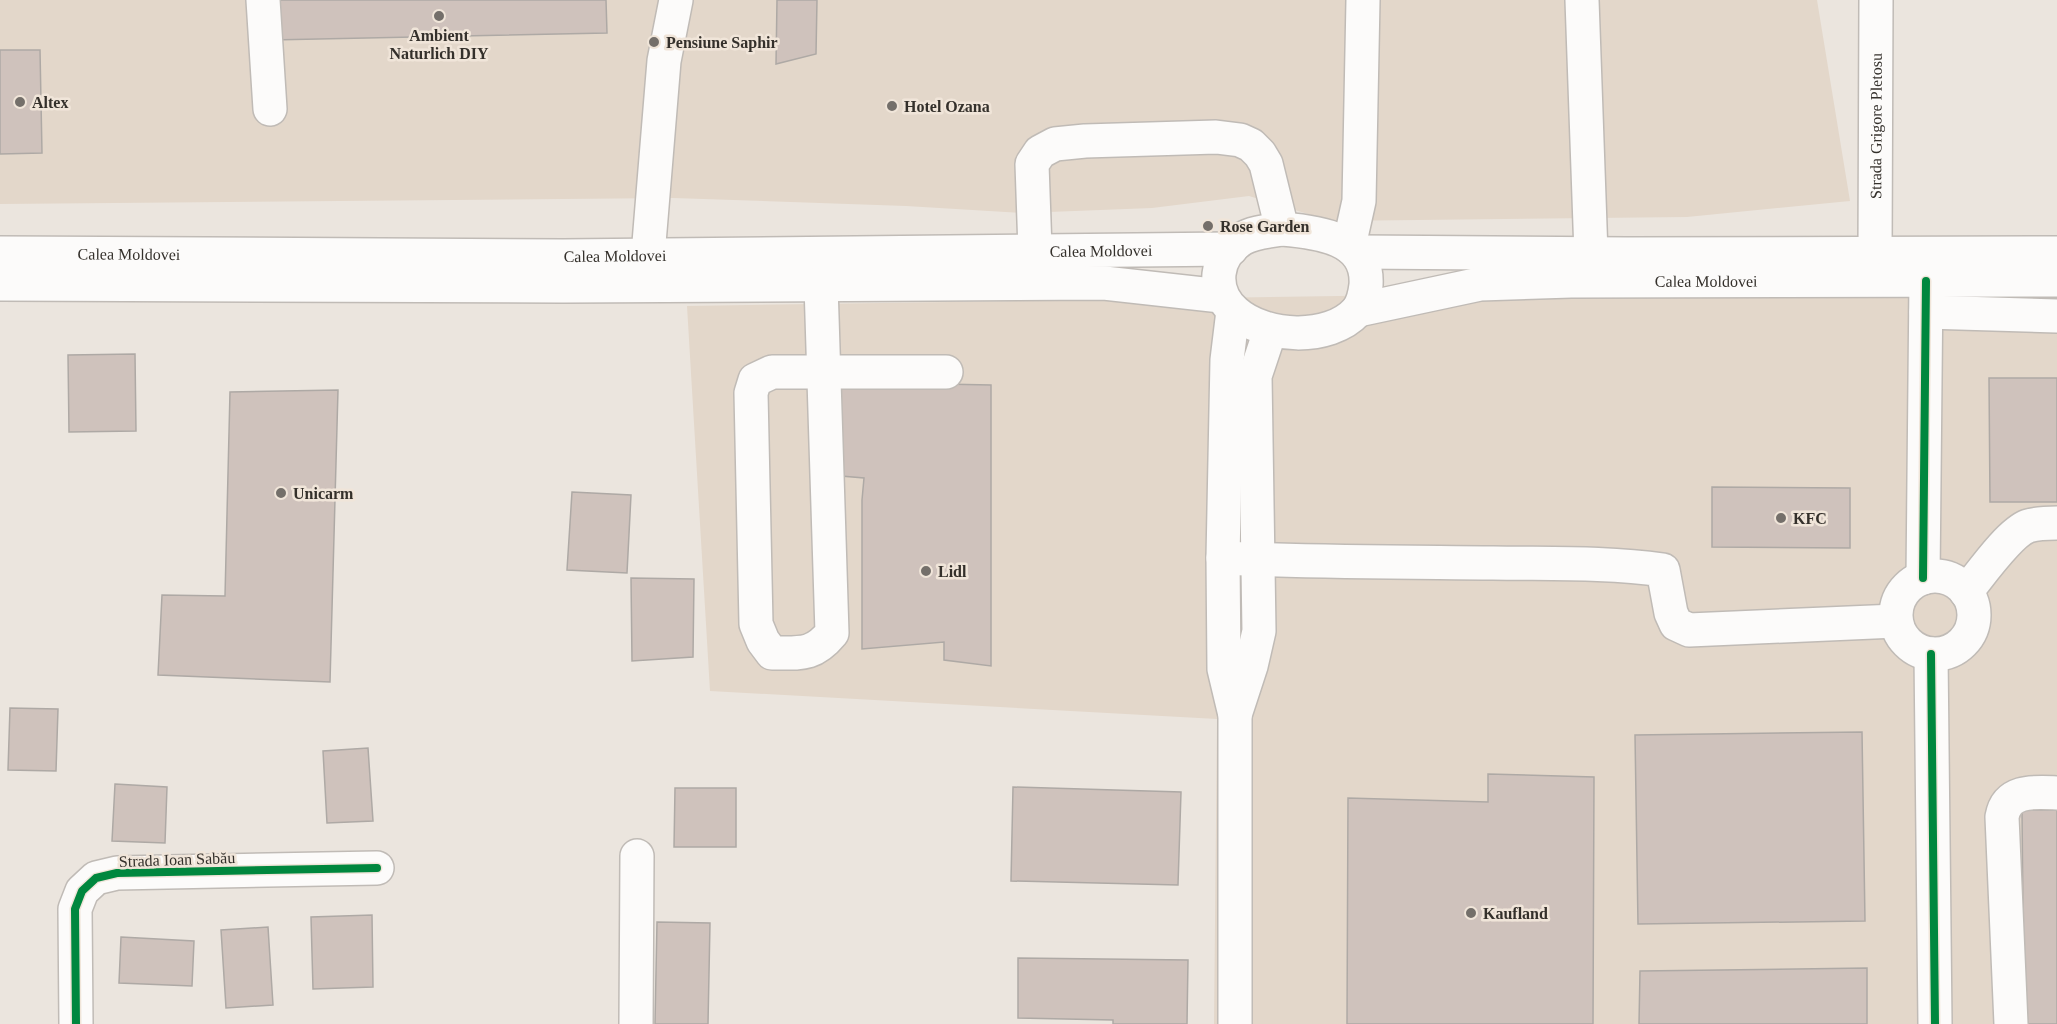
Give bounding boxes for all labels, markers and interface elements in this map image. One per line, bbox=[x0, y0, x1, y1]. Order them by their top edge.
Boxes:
marker: Ambient Naturlich DIY bbox=[432, 9, 446, 23]
place label: Ambient Naturlich DIY bbox=[389, 27, 489, 62]
place label: Pensiune Saphir bbox=[666, 34, 778, 52]
marker: Pensiune Saphir bbox=[647, 35, 661, 49]
street label: Strada Grigore Pletosu bbox=[1867, 53, 1886, 199]
place label: Altex bbox=[32, 94, 68, 111]
marker: Altex bbox=[13, 95, 27, 109]
place label: Hotel Ozana bbox=[904, 98, 990, 115]
marker: Hotel Ozana bbox=[885, 99, 899, 113]
place label: Rose Garden bbox=[1220, 218, 1309, 235]
marker: Rose Garden bbox=[1201, 219, 1215, 233]
street label: Calea Moldovei bbox=[1050, 242, 1153, 260]
street label: Calea Moldovei bbox=[78, 245, 181, 263]
street label: Calea Moldovei bbox=[564, 247, 667, 265]
street label: Calea Moldovei bbox=[1655, 273, 1758, 290]
place label: Unicarm bbox=[293, 485, 354, 502]
marker: Unicarm bbox=[274, 486, 288, 500]
place label: KFC bbox=[1793, 510, 1827, 527]
marker: KFC bbox=[1774, 511, 1788, 525]
place label: Lidl bbox=[938, 563, 967, 580]
marker: Lidl bbox=[919, 564, 933, 578]
street label: Strada Ioan Sabău bbox=[119, 849, 235, 870]
place label: Kaufland bbox=[1483, 905, 1548, 922]
marker: Kaufland bbox=[1464, 906, 1478, 920]

